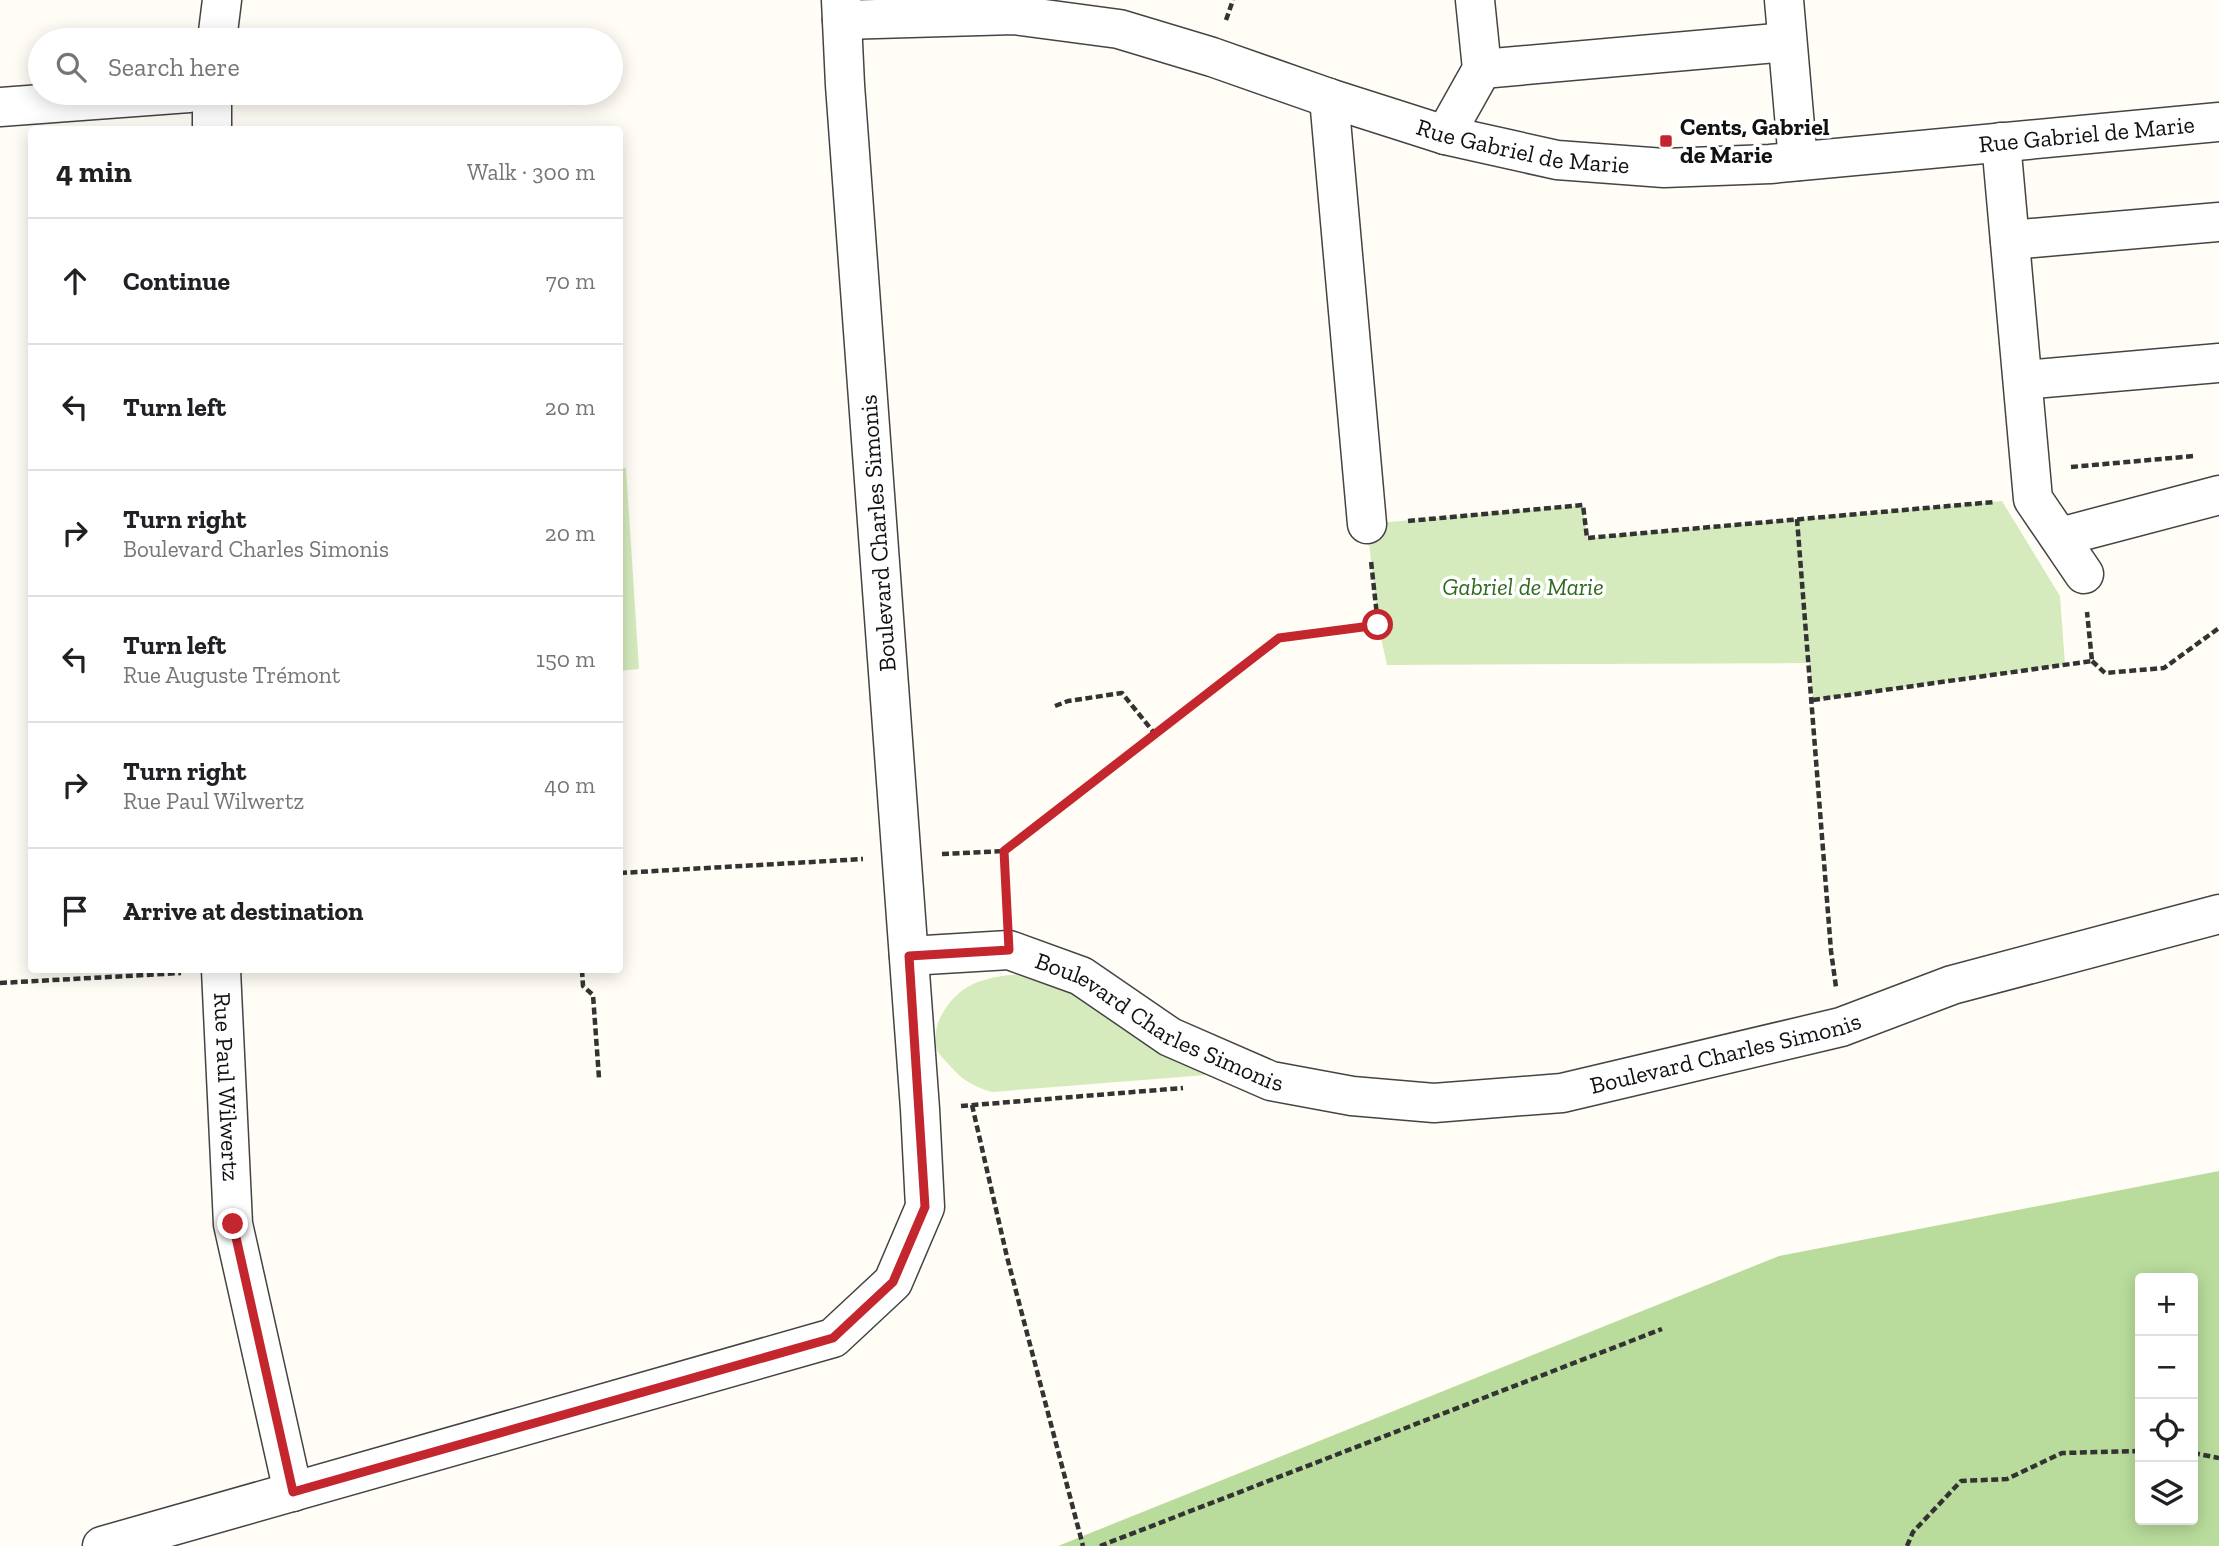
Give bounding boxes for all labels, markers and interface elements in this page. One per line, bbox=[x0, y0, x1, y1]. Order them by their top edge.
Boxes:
search box bbox=[28, 28, 623, 105]
icon: search bbox=[52, 48, 90, 86]
text: Search here bbox=[108, 51, 240, 83]
street label: Rue Gabriel de Marie bbox=[1977, 109, 2196, 158]
street label: Rue Gabriel de Marie bbox=[1413, 112, 1631, 179]
place label: Cents, Gabriel de Marie bbox=[1680, 112, 1830, 169]
marker: Cents, Gabriel de Marie bbox=[1658, 133, 1674, 149]
text: 4 min bbox=[56, 154, 132, 190]
text: Walk · 300 m bbox=[467, 158, 595, 186]
icon: ahead bbox=[56, 262, 94, 300]
text: Continue bbox=[123, 265, 230, 297]
text: 70 m bbox=[546, 267, 595, 295]
icon: left bbox=[56, 388, 94, 426]
text: Turn left bbox=[123, 391, 226, 423]
text: 20 m bbox=[545, 393, 595, 421]
street label: Boulevard Charles Simonis bbox=[853, 394, 902, 673]
text: Turn right bbox=[123, 503, 246, 535]
icon: right bbox=[56, 514, 94, 552]
text: 20 m bbox=[545, 519, 595, 547]
text: Boulevard Charles Simonis bbox=[123, 535, 389, 563]
park label: Gabriel de Marie bbox=[1442, 572, 1604, 601]
route start bbox=[1362, 609, 1393, 640]
text: Turn left bbox=[123, 629, 226, 661]
icon: left bbox=[56, 640, 94, 678]
text: 150 m bbox=[536, 645, 595, 673]
text: Rue Auguste Trémont bbox=[123, 661, 340, 689]
text: Turn right bbox=[123, 755, 246, 787]
icon: right bbox=[56, 766, 94, 804]
text: 40 m bbox=[544, 771, 595, 799]
text: Rue Paul Wilwertz bbox=[123, 787, 304, 815]
icon: arrive bbox=[56, 892, 94, 930]
text: Arrive at destination bbox=[123, 895, 363, 927]
street label: Boulevard Charles Simonis bbox=[1031, 946, 1286, 1097]
street label: Rue Paul Wilwertz bbox=[208, 992, 246, 1182]
street label: Boulevard Charles Simonis bbox=[1587, 1006, 1865, 1100]
route end bbox=[217, 1208, 248, 1239]
map controls bbox=[2135, 1273, 2198, 1525]
button: + bbox=[2135, 1273, 2198, 1336]
button: − bbox=[2135, 1336, 2198, 1399]
button: locate bbox=[2135, 1399, 2198, 1462]
button: layers bbox=[2135, 1462, 2198, 1525]

